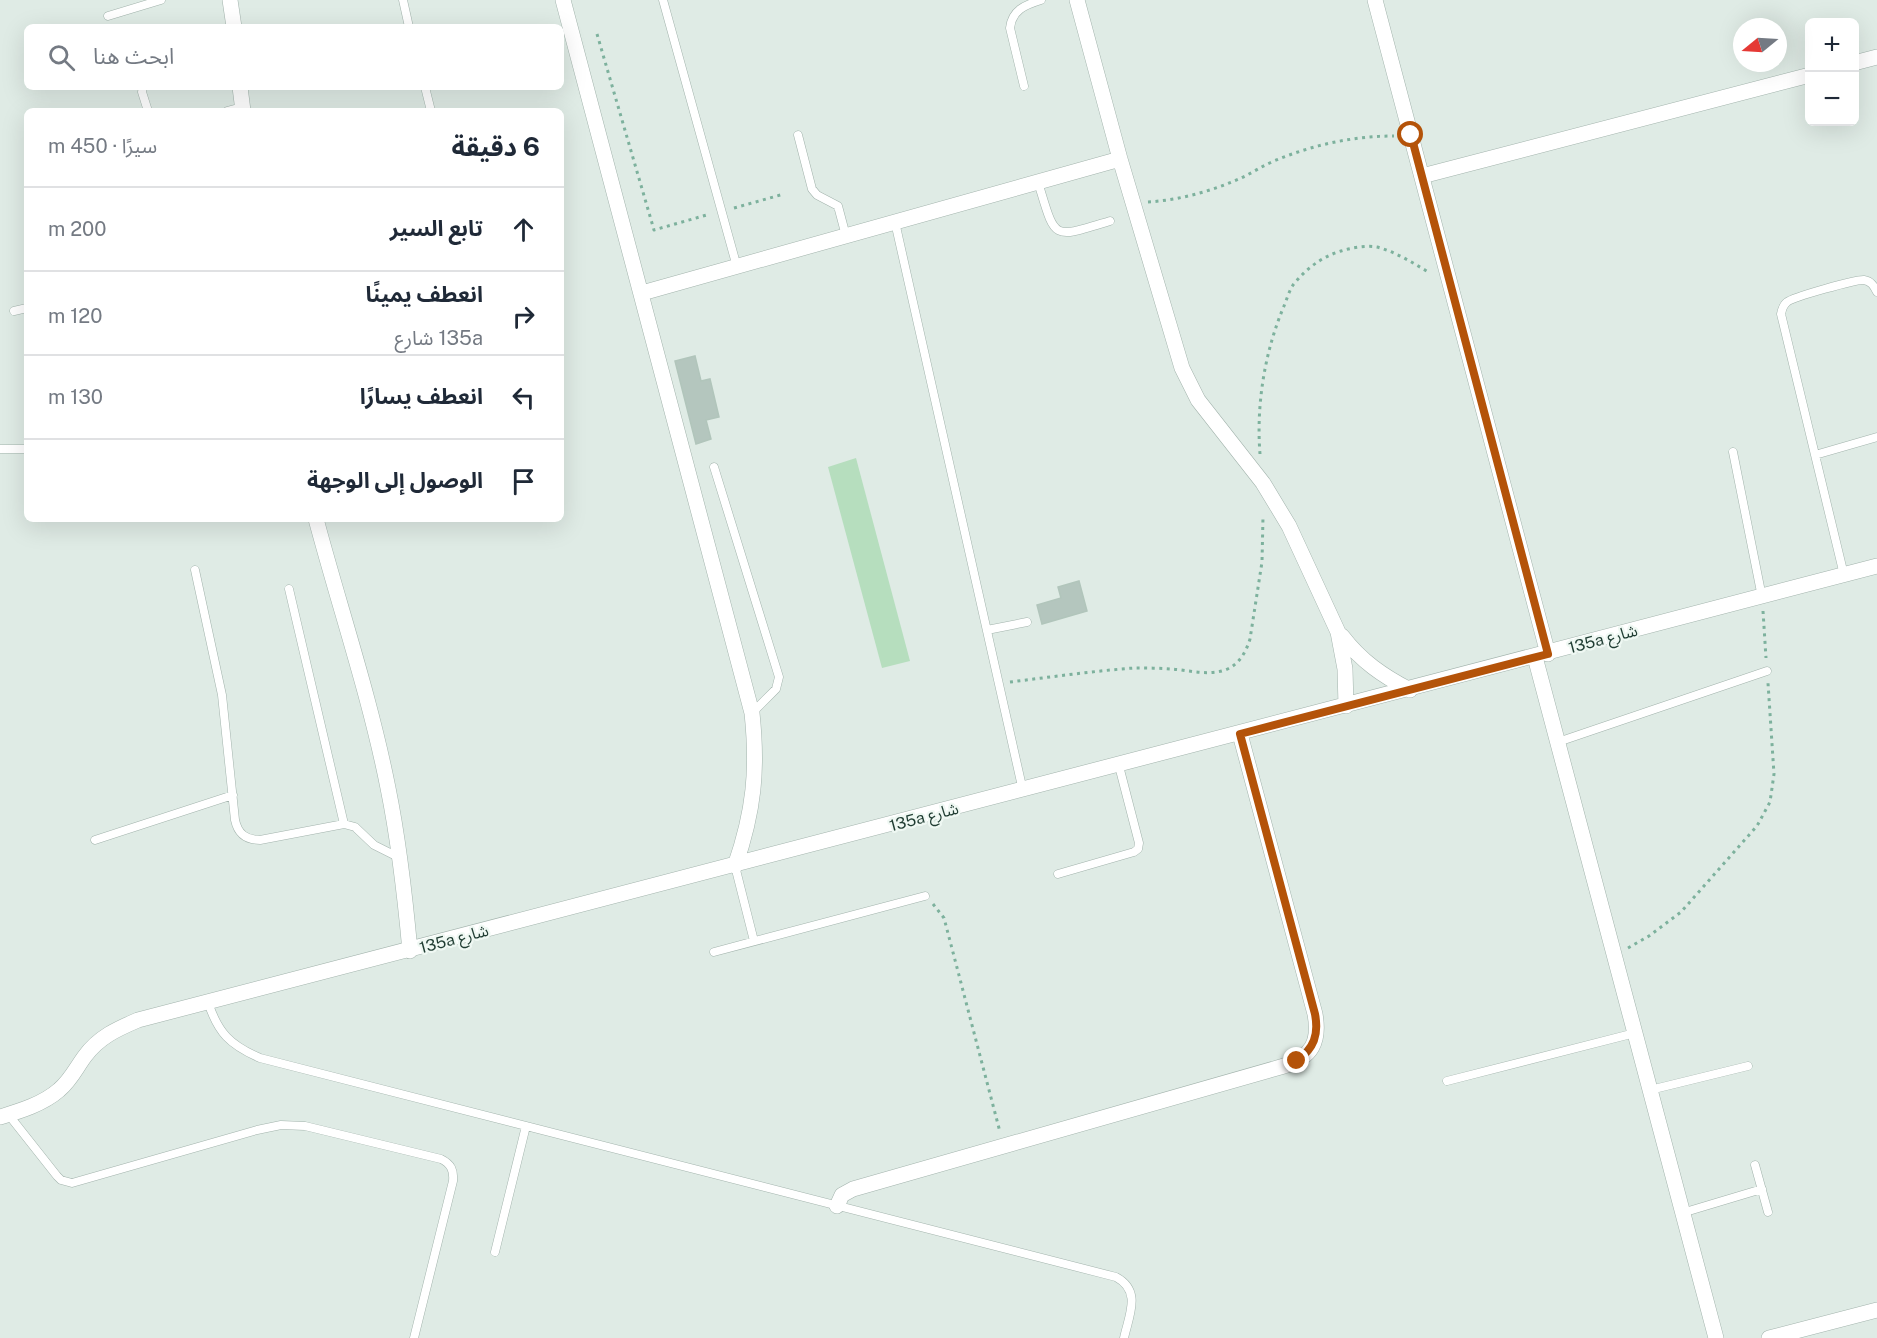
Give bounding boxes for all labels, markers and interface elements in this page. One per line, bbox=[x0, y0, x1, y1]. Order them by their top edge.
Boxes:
north arrow bbox=[1733, 18, 1787, 72]
map controls bbox=[1805, 18, 1859, 126]
button: + bbox=[1805, 18, 1859, 72]
search box bbox=[24, 24, 564, 90]
icon: search bbox=[45, 41, 78, 74]
text: ابحث هنا bbox=[93, 43, 174, 69]
button: − bbox=[1805, 72, 1859, 126]
route start bbox=[1397, 121, 1423, 147]
text: 6 دقيقة bbox=[452, 131, 540, 162]
text: سيرًا · 450 m bbox=[48, 134, 157, 158]
icon: ahead bbox=[507, 213, 540, 246]
text: تابع السير bbox=[390, 215, 483, 241]
text: 200 m bbox=[48, 217, 106, 241]
text: انعطف يمينًا bbox=[366, 281, 483, 307]
icon: right bbox=[507, 300, 540, 333]
text: 120 m bbox=[48, 304, 103, 328]
text: 135a شارع bbox=[395, 326, 483, 350]
icon: left bbox=[507, 381, 540, 414]
text: انعطف يسارًا bbox=[360, 383, 483, 409]
text: 130 m bbox=[48, 385, 103, 409]
icon: arrive bbox=[507, 465, 540, 498]
text: الوصول إلى الوجهة bbox=[307, 467, 483, 493]
street label: 135a شارع bbox=[1566, 621, 1640, 660]
street label: 135a شارع bbox=[887, 799, 961, 838]
street label: 135a شارع bbox=[417, 921, 491, 960]
route end bbox=[1283, 1047, 1309, 1073]

